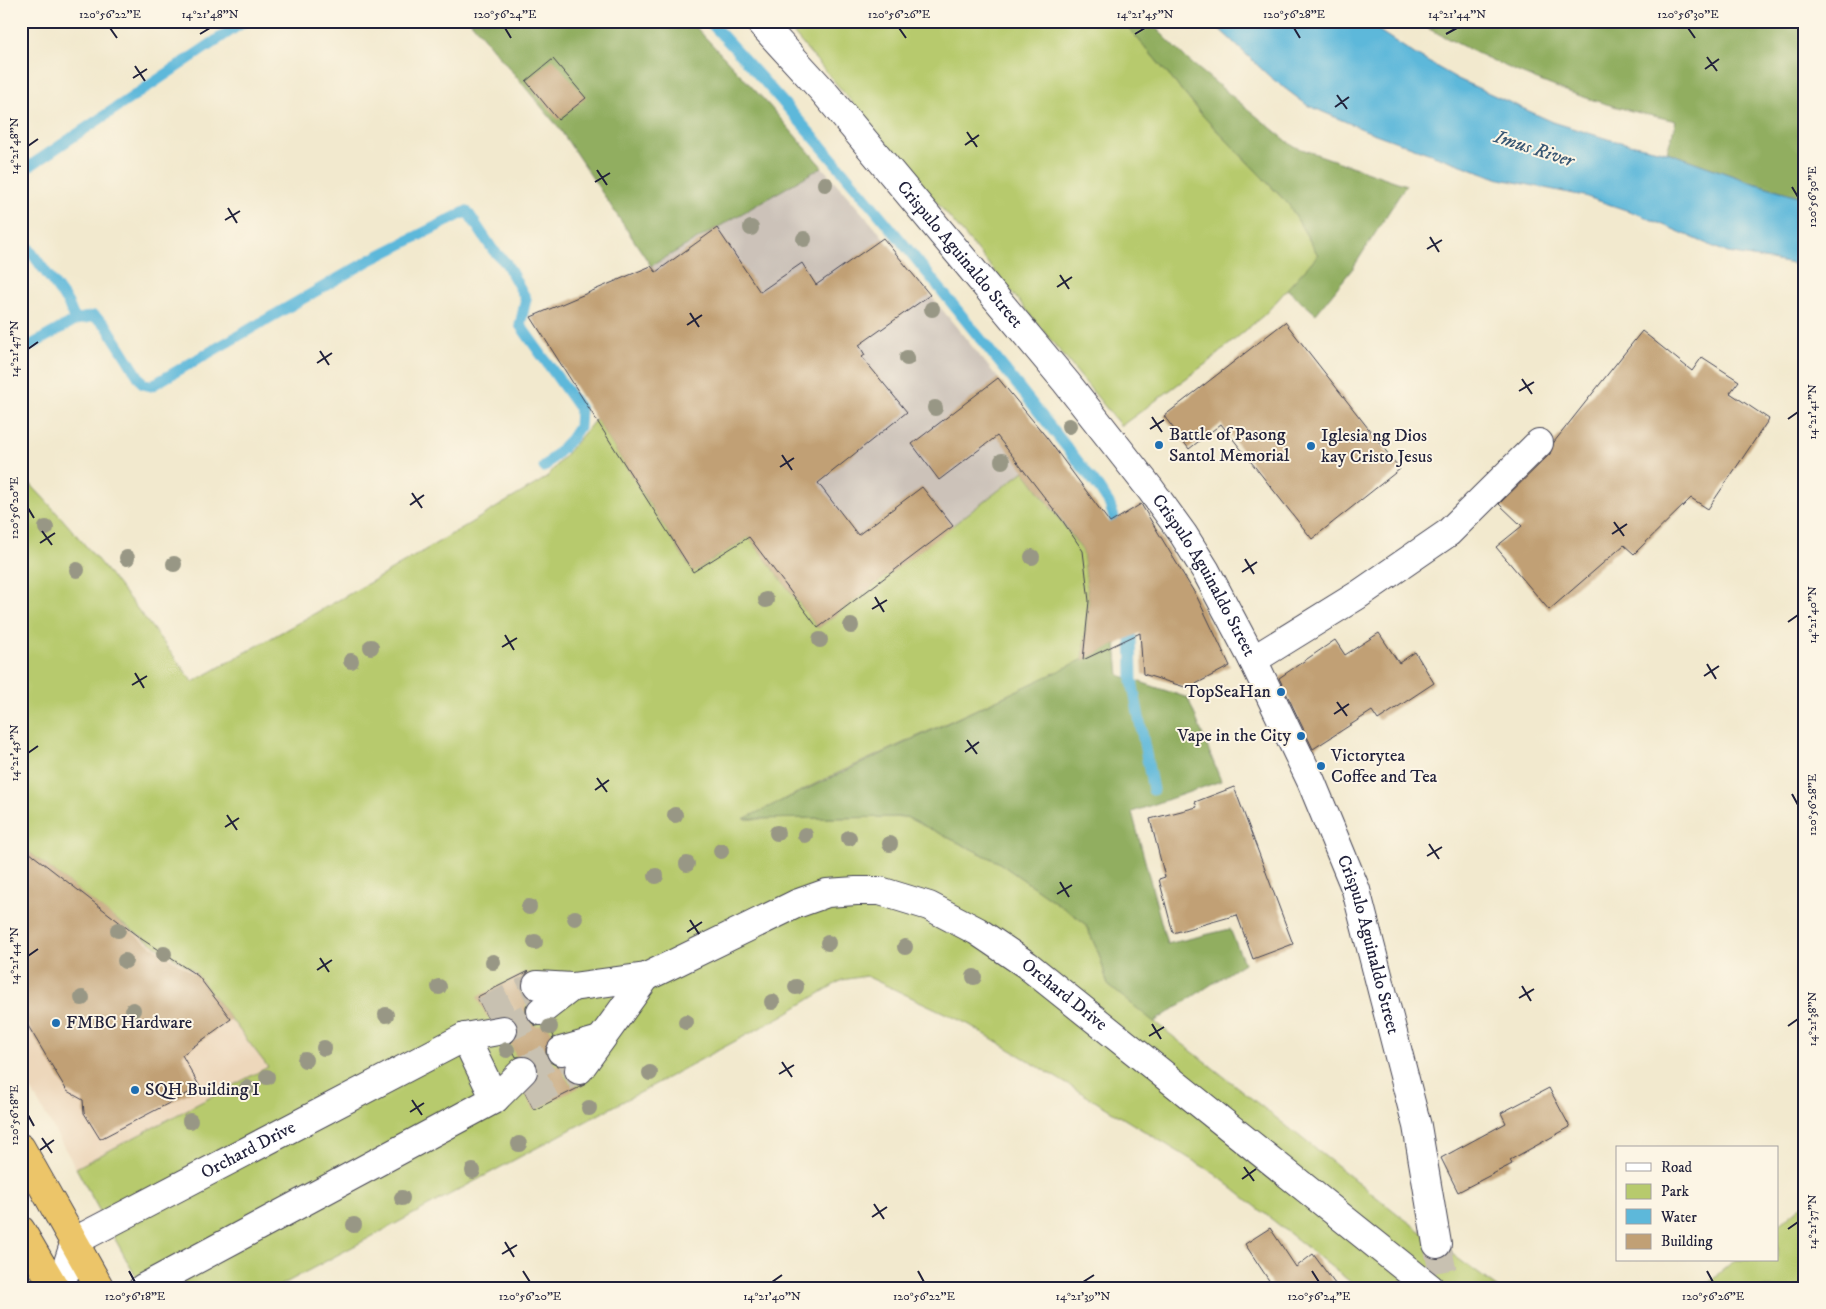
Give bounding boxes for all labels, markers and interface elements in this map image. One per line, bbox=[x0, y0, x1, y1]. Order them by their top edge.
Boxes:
text: 120°56'22"E bbox=[79, 7, 142, 22]
text: 14°21'48"N bbox=[181, 7, 239, 22]
text: 120°56'24"E bbox=[473, 7, 537, 22]
text: 120°56'26"E bbox=[868, 7, 931, 22]
text: 14°21'45"N bbox=[1116, 7, 1174, 22]
text: 120°56'28"E bbox=[1263, 7, 1326, 22]
text: 14°21'44"N bbox=[1428, 7, 1486, 22]
text: 120°56'30"E bbox=[1657, 7, 1719, 22]
text: 14°21'48"N bbox=[7, 117, 22, 175]
water label: Imus River bbox=[1490, 125, 1579, 173]
text: 120°56'30"E bbox=[1805, 166, 1820, 228]
street label: Crispulo Aguinaldo Street bbox=[892, 176, 1028, 333]
text: 14°21'47"N bbox=[7, 320, 22, 378]
text: 14°21'41"N bbox=[1805, 384, 1820, 440]
place label: Battle of Pasong Santol Memorial bbox=[1169, 424, 1290, 467]
place label: Iglesia ng Dios kay Cristo Jesus bbox=[1321, 425, 1433, 468]
marker: Battle of Pasong Santol Memorial bbox=[1153, 439, 1165, 451]
marker: Iglesia ng Dios kay Cristo Jesus bbox=[1305, 440, 1317, 452]
text: 120°56'20"E bbox=[7, 476, 22, 539]
street label: Crispulo Aguinaldo Street bbox=[1147, 490, 1260, 661]
text: 14°21'40"N bbox=[1805, 586, 1820, 644]
place label: TopSeaHan bbox=[1185, 681, 1272, 703]
marker: TopSeaHan bbox=[1275, 686, 1287, 698]
text: 14°21'45"N bbox=[7, 724, 22, 782]
place label: Vape in the City bbox=[1177, 725, 1291, 747]
marker: Vape in the City bbox=[1295, 730, 1307, 742]
place label: Victorytea Coffee and Tea bbox=[1330, 745, 1438, 788]
marker: Victorytea Coffee and Tea bbox=[1315, 760, 1327, 772]
text: 120°56'28"E bbox=[1805, 773, 1820, 836]
street label: Crispulo Aguinaldo Street bbox=[1332, 852, 1404, 1037]
text: 14°21'44"N bbox=[7, 927, 22, 985]
street label: Orchard Drive bbox=[1017, 954, 1112, 1036]
text: 14°21'38"N bbox=[1805, 991, 1820, 1046]
place label: FMBC Hardware bbox=[66, 1012, 192, 1034]
marker: FMBC Hardware bbox=[50, 1017, 62, 1029]
place label: SQH Building I bbox=[145, 1079, 260, 1101]
text: 120°56'18"E bbox=[7, 1084, 22, 1145]
marker: SQH Building I bbox=[129, 1084, 141, 1096]
street label: Orchard Drive bbox=[197, 1116, 299, 1184]
legend bbox=[1616, 1146, 1778, 1262]
text: Road bbox=[1661, 1158, 1693, 1177]
text: Park bbox=[1661, 1182, 1690, 1201]
text: 14°21'37"N bbox=[1805, 1194, 1820, 1250]
text: Water bbox=[1660, 1208, 1697, 1227]
text: Building bbox=[1661, 1232, 1713, 1251]
text: 120°56'18"E bbox=[105, 1289, 166, 1304]
text: 120°56'20"E bbox=[499, 1289, 562, 1304]
text: 14°21'40"N bbox=[743, 1289, 801, 1304]
text: 120°56'22"E bbox=[893, 1289, 956, 1304]
text: 14°21'39"N bbox=[1056, 1289, 1111, 1304]
text: 120°56'24"E bbox=[1287, 1289, 1351, 1304]
text: 120°56'26"E bbox=[1682, 1289, 1745, 1304]

